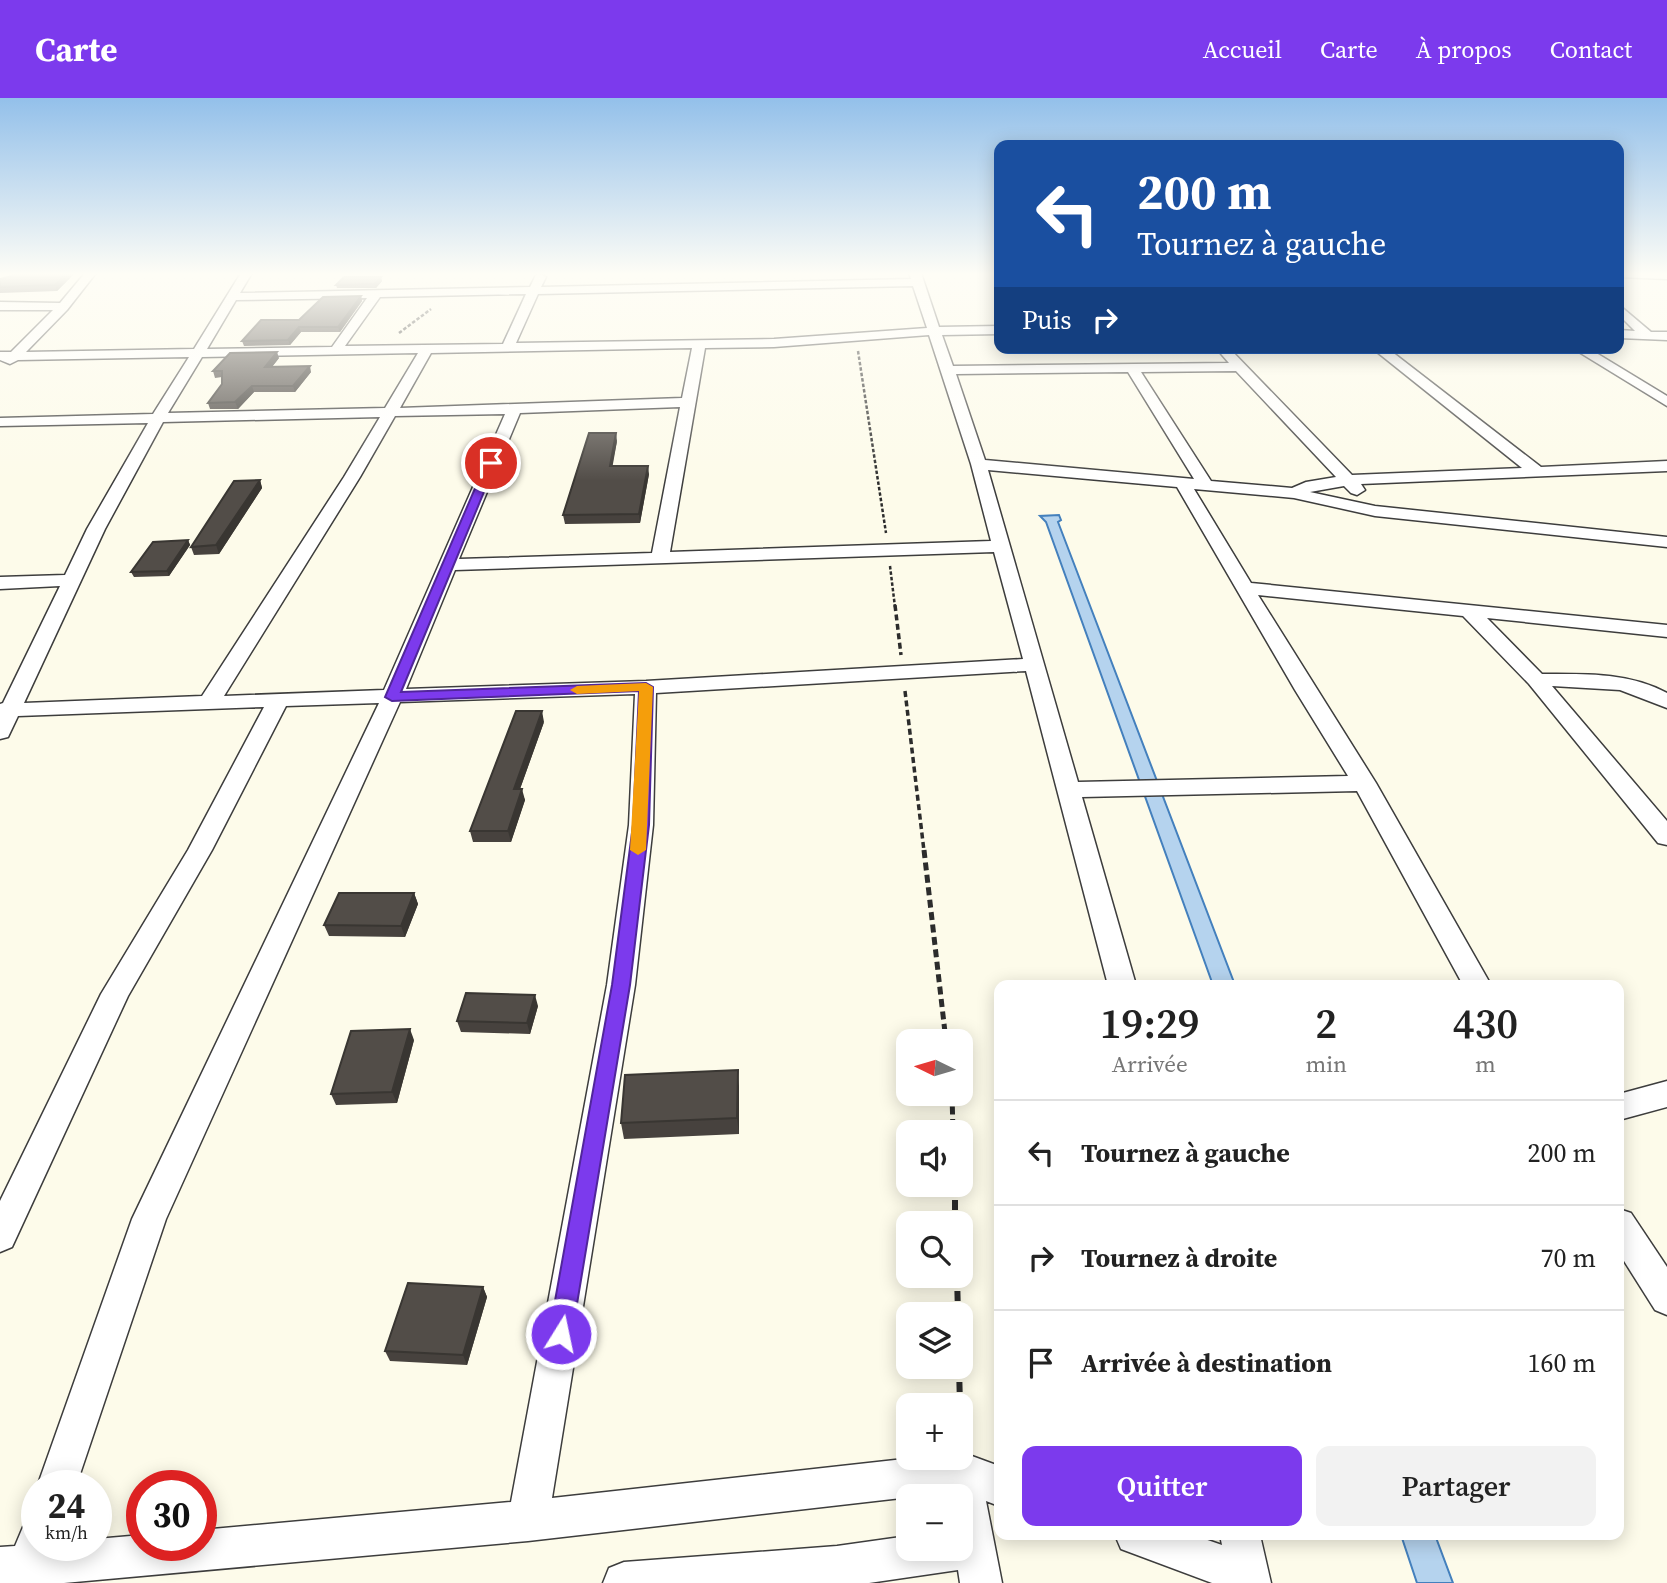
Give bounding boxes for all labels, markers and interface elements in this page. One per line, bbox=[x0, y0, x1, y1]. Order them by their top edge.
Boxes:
text: Carte bbox=[35, 27, 117, 72]
text: Accueil bbox=[1203, 33, 1282, 66]
text: Carte bbox=[1320, 33, 1378, 66]
text: À propos bbox=[1416, 33, 1512, 66]
text: Contact bbox=[1550, 33, 1632, 66]
text: 200 m bbox=[1137, 158, 1272, 225]
icon: left bbox=[1022, 168, 1113, 259]
text: Tournez à gauche bbox=[1137, 222, 1386, 266]
icon: right bbox=[1086, 301, 1124, 339]
text: Puis bbox=[1022, 302, 1072, 338]
pin bbox=[461, 433, 521, 493]
icon: arrive bbox=[472, 444, 510, 482]
text: 19:29 bbox=[1100, 994, 1200, 1052]
text: 2 bbox=[1315, 994, 1337, 1052]
text: 430 bbox=[1453, 994, 1518, 1052]
north arrow bbox=[896, 1029, 973, 1106]
map controls bbox=[896, 1029, 973, 1561]
text: Arrivée bbox=[1112, 1048, 1188, 1080]
text: min bbox=[1305, 1048, 1347, 1080]
text: m bbox=[1475, 1048, 1496, 1080]
button: sound bbox=[896, 1120, 973, 1197]
icon: left bbox=[1022, 1134, 1060, 1172]
text: Tournez à gauche bbox=[1081, 1135, 1290, 1171]
text: 200 m bbox=[1528, 1135, 1596, 1171]
button: search bbox=[896, 1211, 973, 1288]
icon: right bbox=[1022, 1239, 1060, 1277]
text: Tournez à droite bbox=[1081, 1240, 1277, 1276]
text: 70 m bbox=[1541, 1240, 1596, 1276]
position arrow bbox=[524, 1297, 598, 1371]
button: layers bbox=[896, 1302, 973, 1379]
icon: arrive bbox=[1022, 1344, 1060, 1382]
text: Arrivée à destination bbox=[1081, 1345, 1332, 1381]
text: 160 m bbox=[1528, 1345, 1596, 1381]
button: + bbox=[896, 1393, 973, 1470]
button: Quitter bbox=[1022, 1446, 1302, 1526]
button: Partager bbox=[1316, 1446, 1596, 1526]
speed limit sign: 30 bbox=[126, 1470, 217, 1561]
text: 24 bbox=[48, 1482, 85, 1530]
button: − bbox=[896, 1484, 973, 1561]
text: km/h bbox=[45, 1520, 88, 1545]

